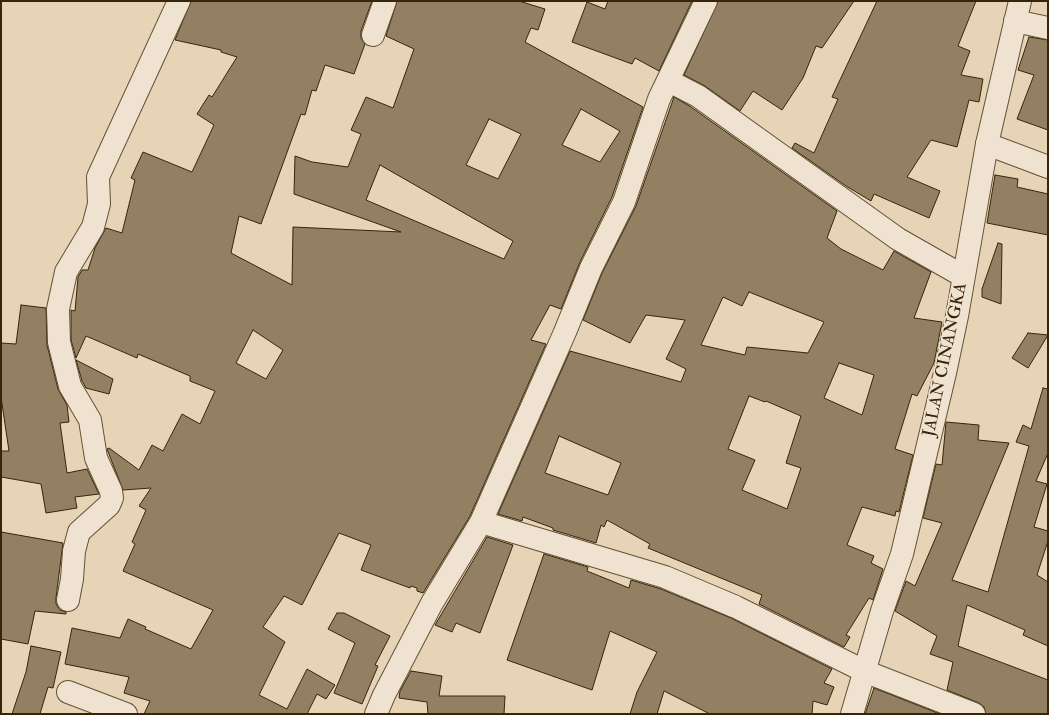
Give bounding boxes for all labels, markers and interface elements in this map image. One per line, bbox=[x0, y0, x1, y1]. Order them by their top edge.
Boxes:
street label: JALAN CINANGKA bbox=[920, 281, 972, 439]

